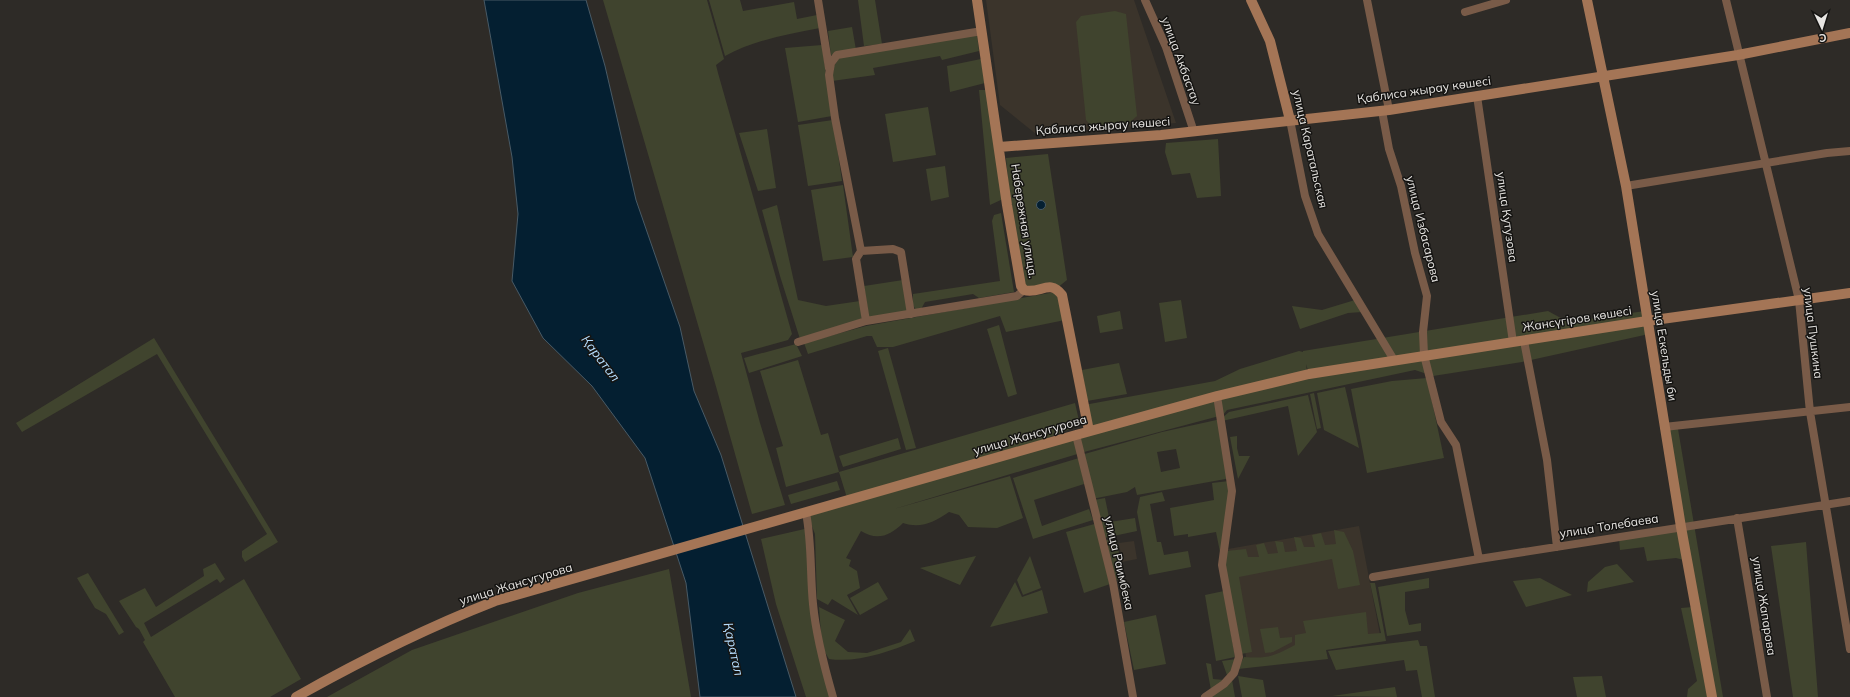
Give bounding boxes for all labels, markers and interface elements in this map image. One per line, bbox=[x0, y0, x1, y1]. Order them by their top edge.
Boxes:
north arrow bbox=[1802, 8, 1842, 48]
street label: улица Акбастау bbox=[1159, 15, 1205, 108]
text: С bbox=[1818, 31, 1827, 45]
street label: Қаблиса жырау көшесі bbox=[1356, 73, 1492, 106]
street label: улица Каратальская bbox=[1290, 88, 1331, 209]
street label: Қаблиса жырау көшесі bbox=[1035, 113, 1171, 138]
street label: Набережная улица. bbox=[1008, 163, 1041, 279]
street label: улица Кутузова bbox=[1494, 171, 1521, 263]
street label: улица Избасарова bbox=[1403, 174, 1444, 284]
street label: улица Пушкина bbox=[1800, 287, 1827, 379]
street label: улица Ескельды би bbox=[1648, 290, 1681, 402]
street label: Жансүгіров көшесі bbox=[1521, 302, 1633, 335]
water label: Қаратал bbox=[578, 332, 624, 385]
street label: улица Жансугурова bbox=[971, 411, 1088, 458]
street label: улица Толебаева bbox=[1558, 510, 1659, 541]
street label: улица Раимбека bbox=[1101, 515, 1138, 611]
street label: улица Жапарова bbox=[1749, 555, 1780, 657]
street label: улица Жансугурова bbox=[458, 559, 574, 608]
water label: Қаратал bbox=[721, 621, 748, 678]

